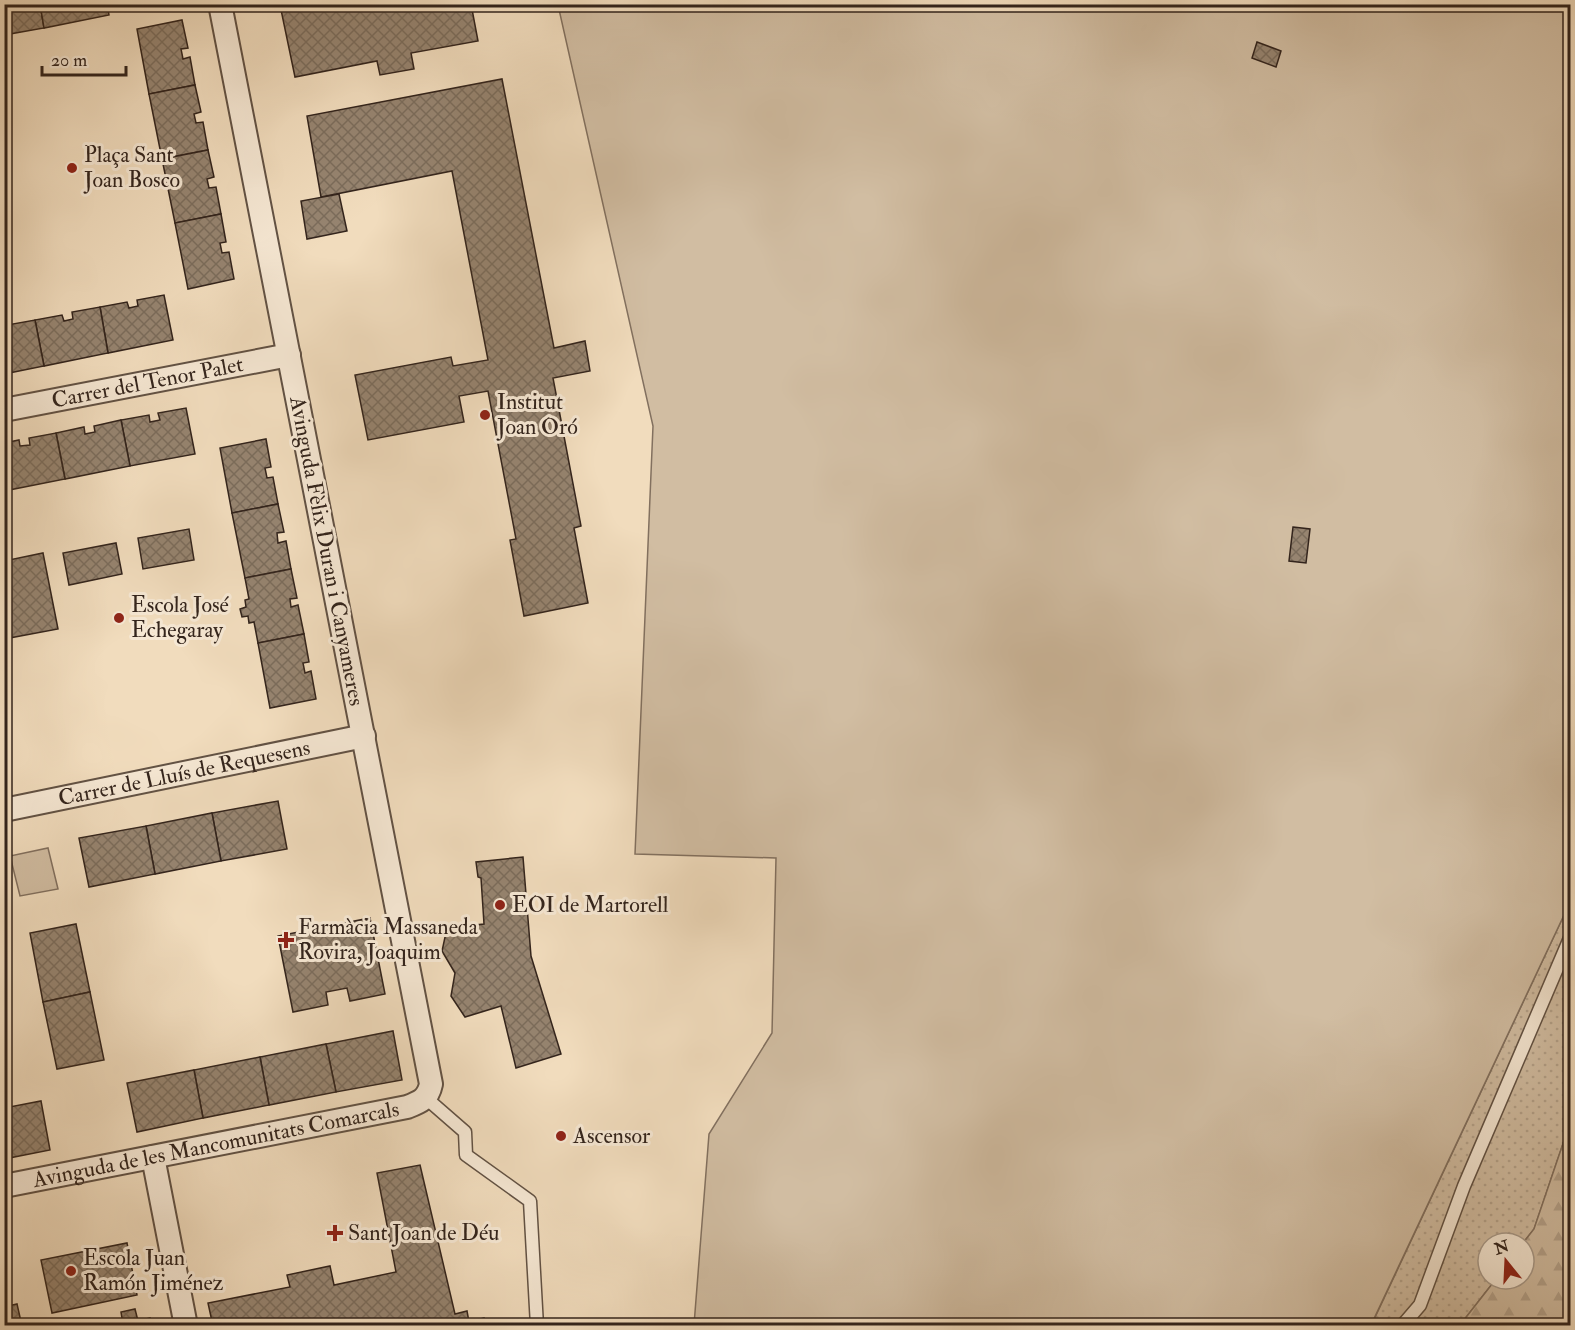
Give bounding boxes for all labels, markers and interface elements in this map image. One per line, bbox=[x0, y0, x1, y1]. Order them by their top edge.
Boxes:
scale bar bbox=[42, 39, 126, 77]
text: 20 m bbox=[51, 49, 87, 72]
place label: Plaça Sant Joan Bosco bbox=[83, 141, 180, 194]
marker: Plaça Sant Joan Bosco bbox=[65, 161, 79, 175]
street label: Carrer del Tenor Palet bbox=[49, 350, 246, 415]
place label: Institut Joan Oró bbox=[496, 388, 578, 441]
street label: Avinguda Fèlix Duran i Canyameres bbox=[283, 393, 371, 708]
marker: Institut Joan Oró bbox=[478, 408, 492, 422]
place label: Escola José Echegaray bbox=[131, 591, 230, 644]
marker: Escola José Echegaray bbox=[112, 611, 126, 625]
street label: Carrer de Lluís de Requesens bbox=[56, 733, 313, 812]
place label: EOI de Martorell bbox=[512, 891, 669, 919]
marker: EOI de Martorell bbox=[493, 898, 507, 912]
place label: Farmàcia Massaneda Rovira, Joaquim bbox=[298, 913, 479, 966]
marker: Farmàcia Massaneda Rovira, Joaquim bbox=[279, 933, 293, 947]
street label: Avinguda de les Mancomunitats Comarcals bbox=[30, 1095, 401, 1194]
place label: Ascensor bbox=[572, 1122, 651, 1150]
marker: Ascensor bbox=[554, 1129, 568, 1143]
place label: Sant Joan de Déu bbox=[348, 1219, 500, 1247]
marker: Sant Joan de Déu bbox=[326, 1224, 344, 1242]
north arrow bbox=[1476, 1231, 1536, 1291]
text: N bbox=[1491, 1236, 1512, 1260]
place label: Escola Juan Ramón Jiménez bbox=[83, 1244, 224, 1297]
marker: Escola Juan Ramón Jiménez bbox=[64, 1264, 78, 1278]

